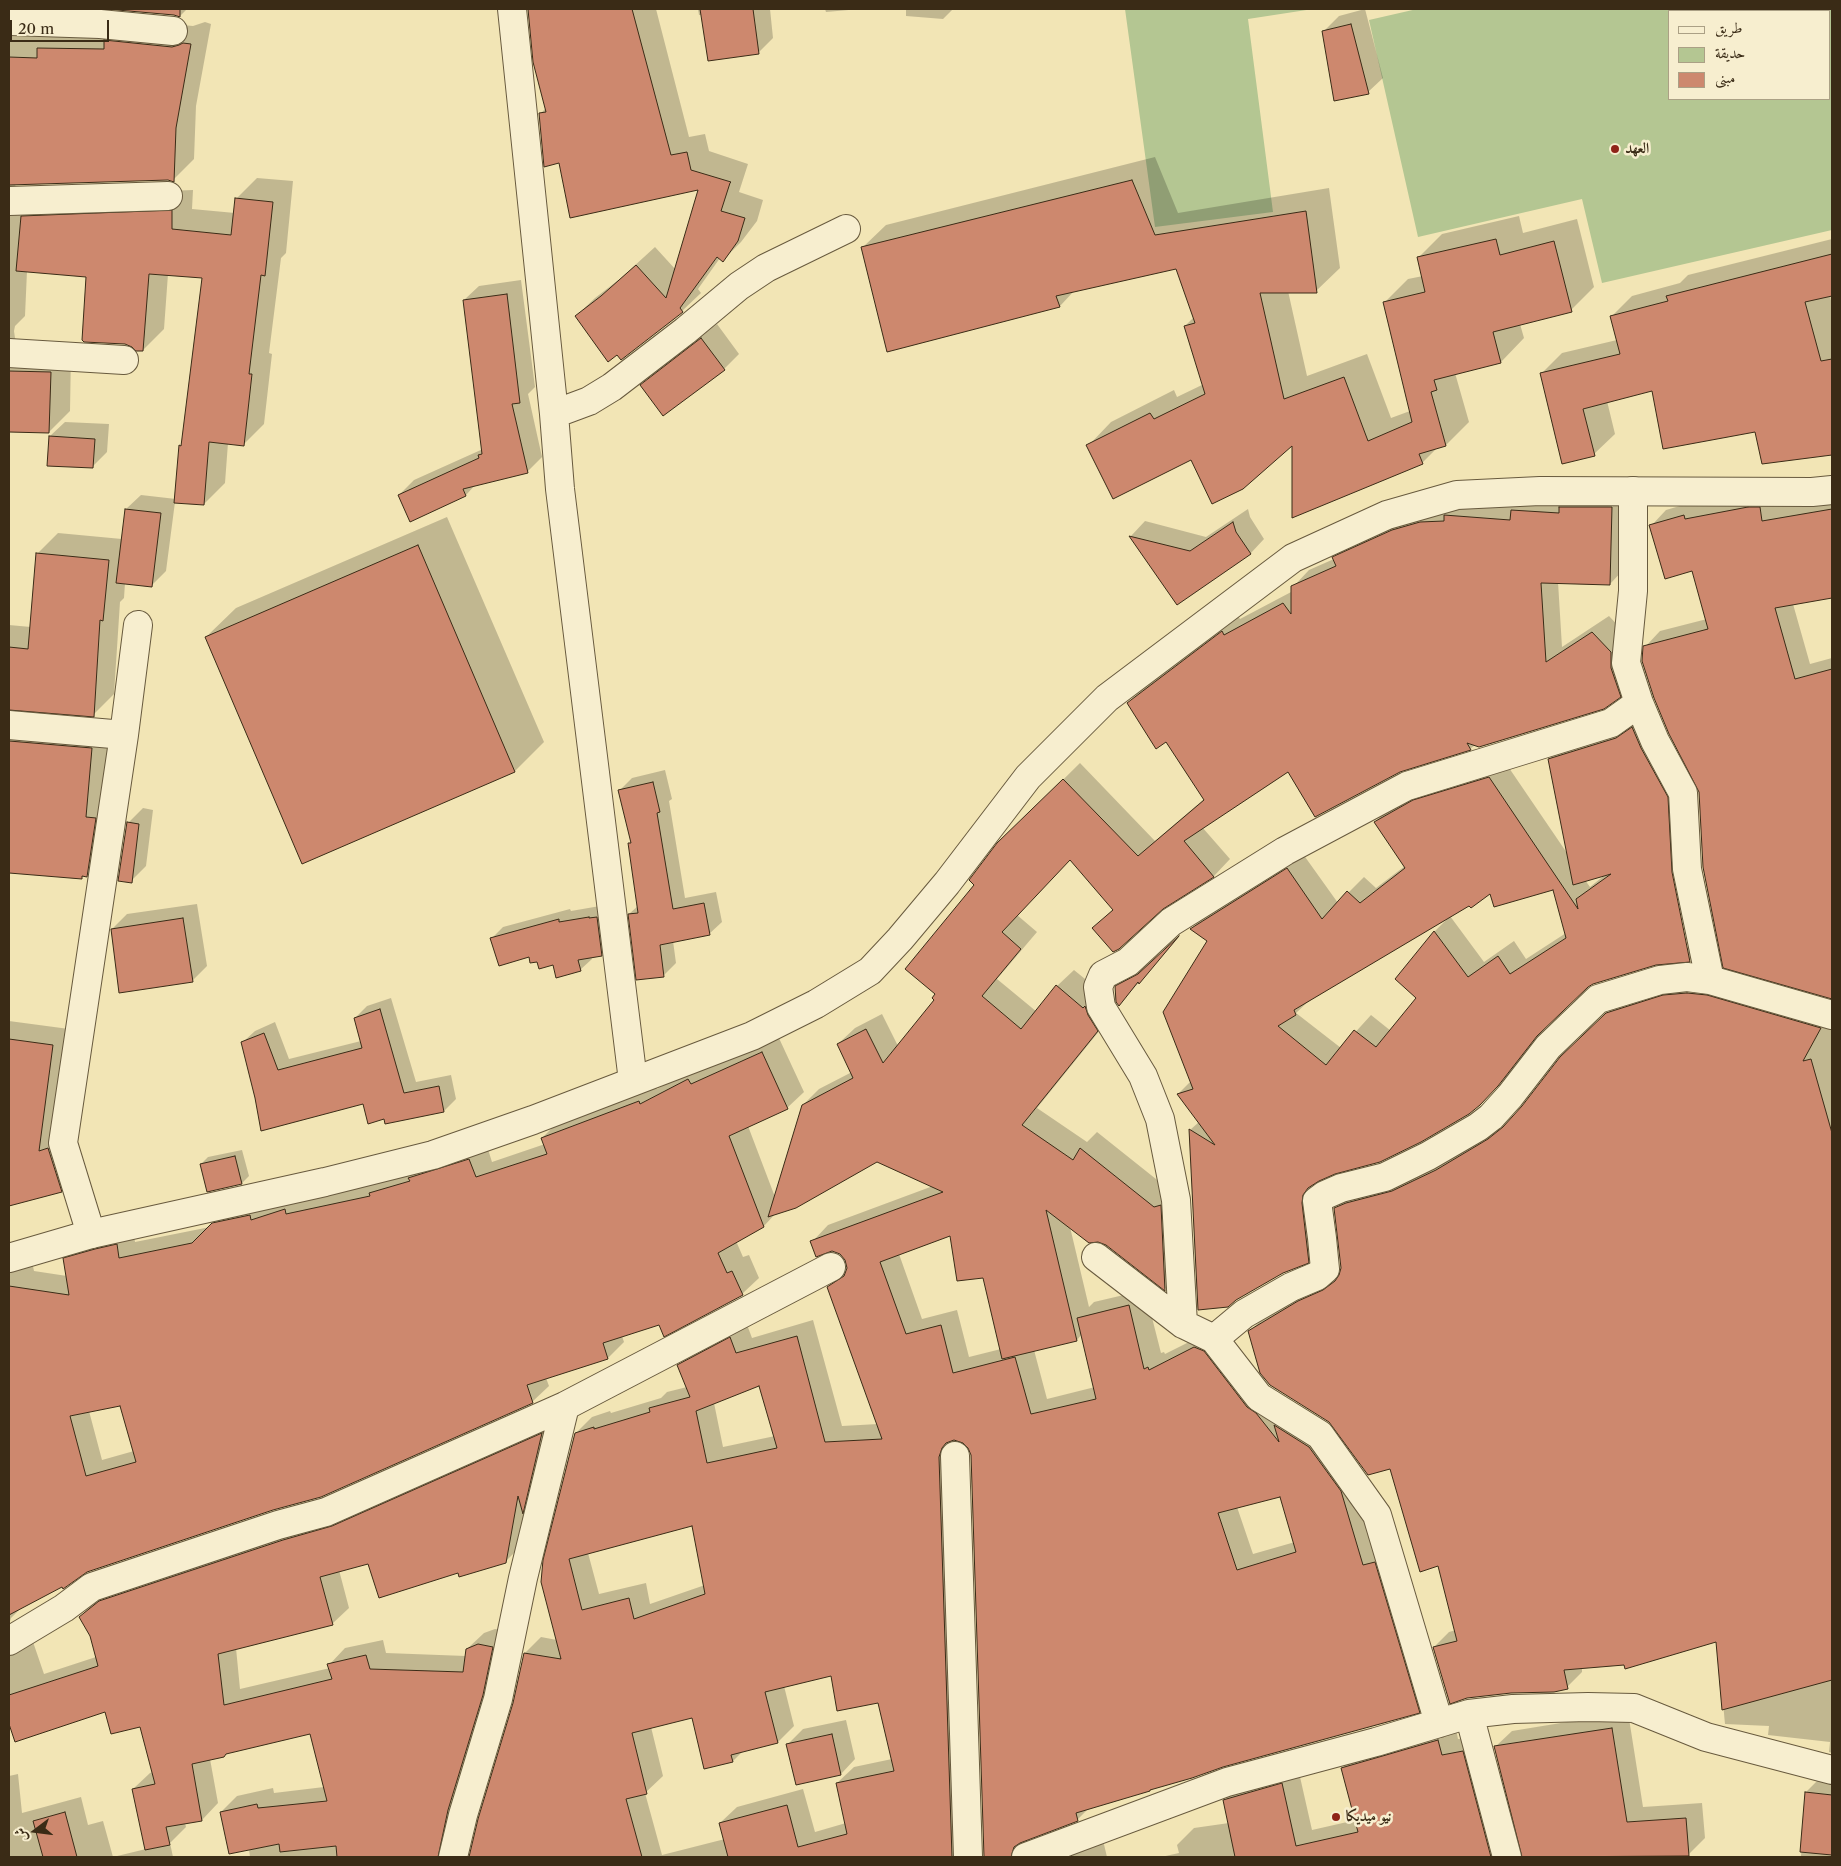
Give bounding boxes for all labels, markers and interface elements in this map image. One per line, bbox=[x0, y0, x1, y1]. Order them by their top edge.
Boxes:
scale bar bbox=[12, 10, 111, 42]
legend bbox=[1668, 10, 1831, 100]
text: طريق bbox=[1715, 18, 1742, 37]
text: 20 m bbox=[18, 19, 54, 38]
text: حديقة bbox=[1715, 43, 1745, 62]
text: مبنى bbox=[1715, 68, 1735, 87]
place label: العهد bbox=[1625, 140, 1649, 158]
marker: العهد bbox=[1609, 143, 1621, 155]
north arrow bbox=[10, 1806, 60, 1856]
place label: نيو ميديكا bbox=[1346, 1808, 1392, 1826]
marker: نيو ميديكا bbox=[1330, 1811, 1342, 1823]
text: ش bbox=[10, 1826, 31, 1844]

